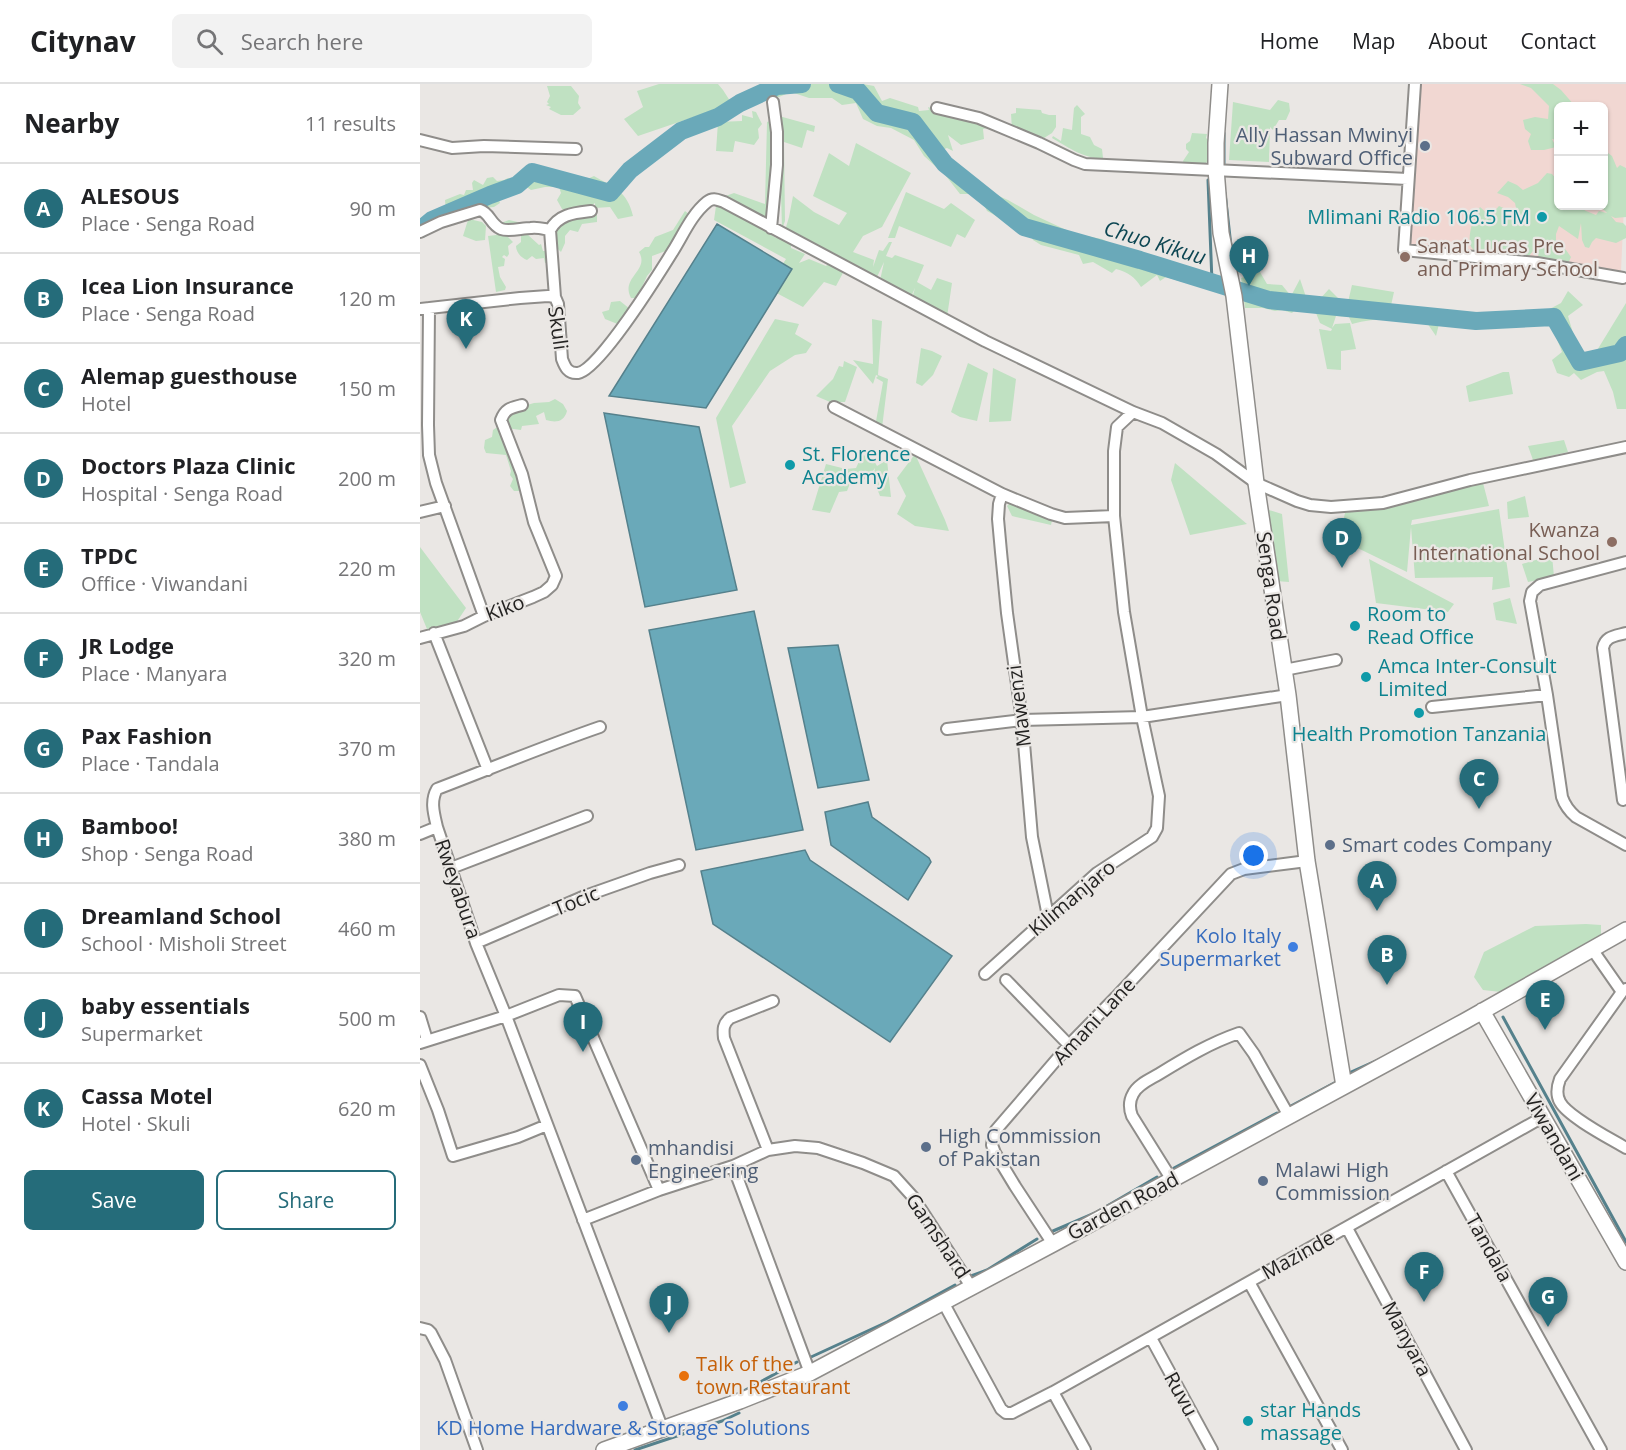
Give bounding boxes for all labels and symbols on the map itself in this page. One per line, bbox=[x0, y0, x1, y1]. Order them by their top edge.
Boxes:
place label: Ally Hassan Mwinyi Subward Office bbox=[1236, 121, 1413, 171]
marker: Ally Hassan Mwinyi Subward Office bbox=[1418, 139, 1432, 153]
place label: Mlimani Radio 106.5 FM bbox=[1307, 203, 1530, 230]
marker: Mlimani Radio 106.5 FM bbox=[1535, 210, 1549, 224]
water label: Chuo Kikuu bbox=[1101, 213, 1210, 271]
place label: Sanat Lucas Pre and Primary School bbox=[1417, 232, 1598, 282]
pin: H bbox=[1230, 236, 1268, 286]
marker: Sanat Lucas Pre and Primary School bbox=[1398, 250, 1412, 264]
pin: K bbox=[446, 300, 486, 349]
street label: Skuli bbox=[542, 304, 575, 352]
place label: St. Florence Academy bbox=[802, 440, 910, 490]
marker: St. Florence Academy bbox=[783, 458, 797, 472]
place label: Kwanza International School bbox=[1412, 516, 1600, 566]
pin: D bbox=[1322, 518, 1362, 568]
street label: Senga Road bbox=[1251, 530, 1292, 642]
marker: Kwanza International School bbox=[1605, 535, 1619, 549]
street label: Kiko bbox=[481, 588, 528, 627]
place label: Room to Read Office bbox=[1367, 600, 1474, 650]
marker: Room to Read Office bbox=[1348, 619, 1362, 633]
place label: Amca Inter-Consult Limited bbox=[1378, 652, 1557, 702]
street label: Mawenzi bbox=[1000, 663, 1037, 749]
marker: Amca Inter-Consult Limited bbox=[1359, 670, 1373, 684]
marker: Health Promotion Tanzania bbox=[1412, 706, 1426, 720]
place label: Health Promotion Tanzania bbox=[1292, 720, 1546, 747]
pin: C bbox=[1460, 760, 1498, 809]
place label: Smart codes Company bbox=[1342, 831, 1553, 858]
street label: Rweyabura bbox=[429, 835, 488, 942]
marker: Smart codes Company bbox=[1323, 838, 1337, 852]
your location bbox=[1239, 841, 1268, 870]
street label: Kilimanjaro bbox=[1023, 853, 1121, 942]
pin: A bbox=[1358, 862, 1396, 911]
street label: Tocic bbox=[549, 879, 603, 922]
place label: Kolo Italy Supermarket bbox=[1159, 922, 1282, 972]
pin: B bbox=[1368, 936, 1406, 985]
marker: Kolo Italy Supermarket bbox=[1286, 940, 1300, 954]
street label: Amani Lane bbox=[1046, 971, 1141, 1070]
pin: E bbox=[1526, 980, 1564, 1030]
pin: I bbox=[564, 1002, 602, 1052]
street label: Viwandani bbox=[1519, 1088, 1590, 1185]
place label: High Commission of Pakistan bbox=[938, 1122, 1101, 1172]
place label: mhandisi Engineering bbox=[648, 1134, 759, 1184]
marker: High Commission of Pakistan bbox=[919, 1140, 933, 1154]
marker: mhandisi Engineering bbox=[629, 1153, 643, 1167]
place label: Malawi High Commission bbox=[1275, 1156, 1390, 1206]
street label: Garden Road bbox=[1062, 1165, 1183, 1246]
marker: Malawi High Commission bbox=[1256, 1174, 1270, 1188]
street label: Gamshard bbox=[900, 1188, 977, 1284]
street label: Tandala bbox=[1460, 1209, 1519, 1287]
street label: Mazinde bbox=[1257, 1224, 1339, 1286]
pin: F bbox=[1404, 1252, 1444, 1302]
pin: G bbox=[1528, 1278, 1568, 1327]
pin: J bbox=[650, 1284, 688, 1333]
street label: Manyara bbox=[1376, 1296, 1439, 1381]
place label: Talk of the town Restaurant bbox=[696, 1350, 850, 1400]
street label: Ruvu bbox=[1158, 1367, 1205, 1421]
marker: Talk of the town Restaurant bbox=[677, 1369, 691, 1383]
place label: star Hands massage bbox=[1260, 1396, 1361, 1446]
marker: KD Home Hardware & Storage Solutions bbox=[616, 1399, 630, 1413]
place label: KD Home Hardware & Storage Solutions bbox=[436, 1414, 810, 1441]
marker: star Hands massage bbox=[1241, 1414, 1255, 1428]

